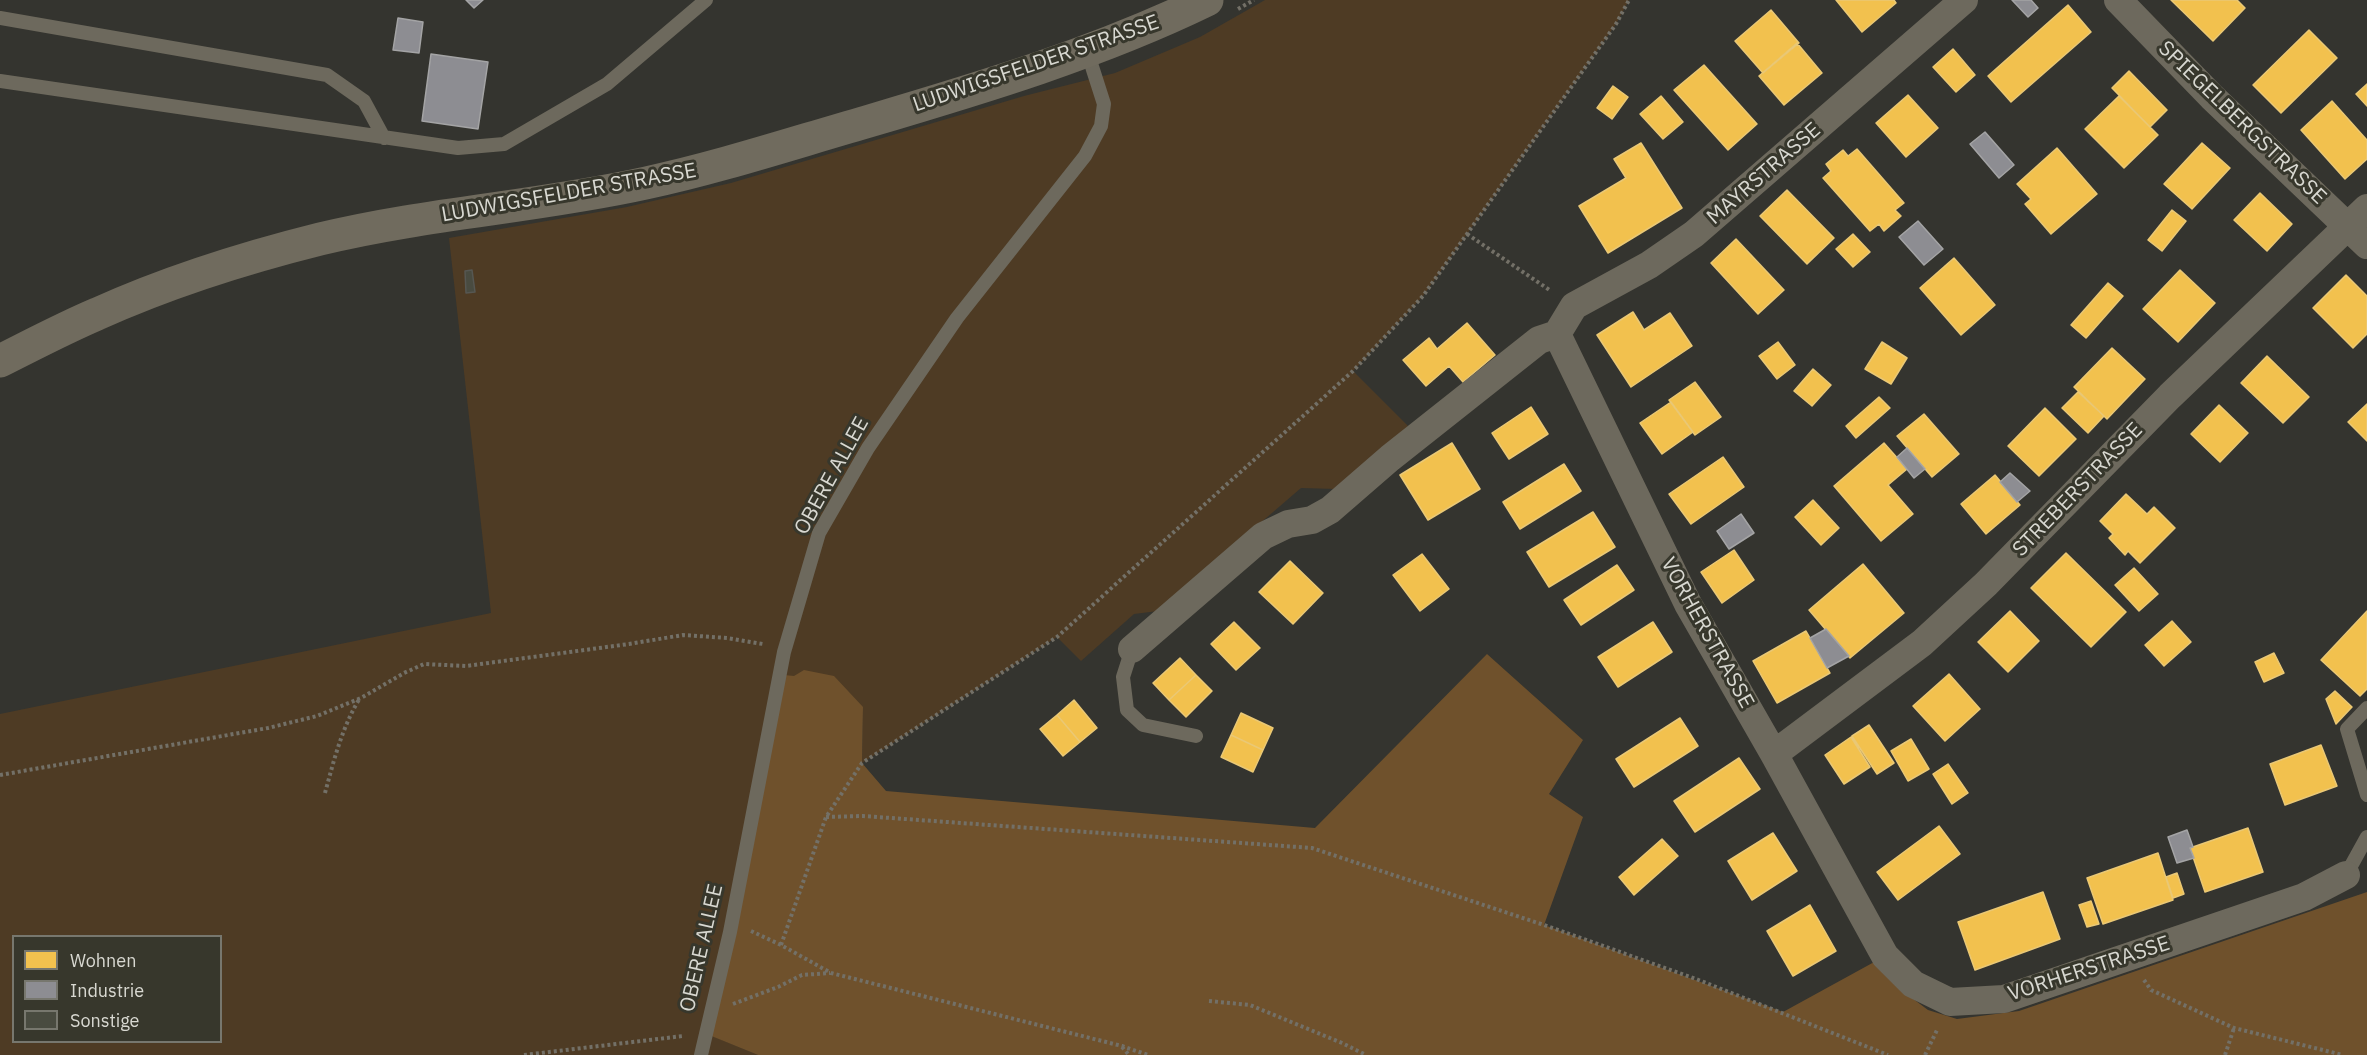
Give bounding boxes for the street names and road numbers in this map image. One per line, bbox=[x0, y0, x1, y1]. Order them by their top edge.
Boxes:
street label: LUDWIGSFELDER STRASSE bbox=[910, 10, 1162, 118]
street label: SPIEGELBERGSTRASSE bbox=[2153, 36, 2331, 210]
street label: MAYRSTRASSE bbox=[1702, 118, 1826, 230]
street label: LUDWIGSFELDER STRASSE bbox=[439, 158, 699, 228]
street label: OBERE ALLEE bbox=[789, 413, 875, 539]
street label: STREBERSTRASSE bbox=[2008, 418, 2148, 562]
street label: VORHERSTRASSE bbox=[1655, 553, 1759, 713]
street label: OBERE ALLEE bbox=[675, 882, 729, 1014]
street label: VORHERSTRASSE bbox=[2005, 931, 2173, 1007]

